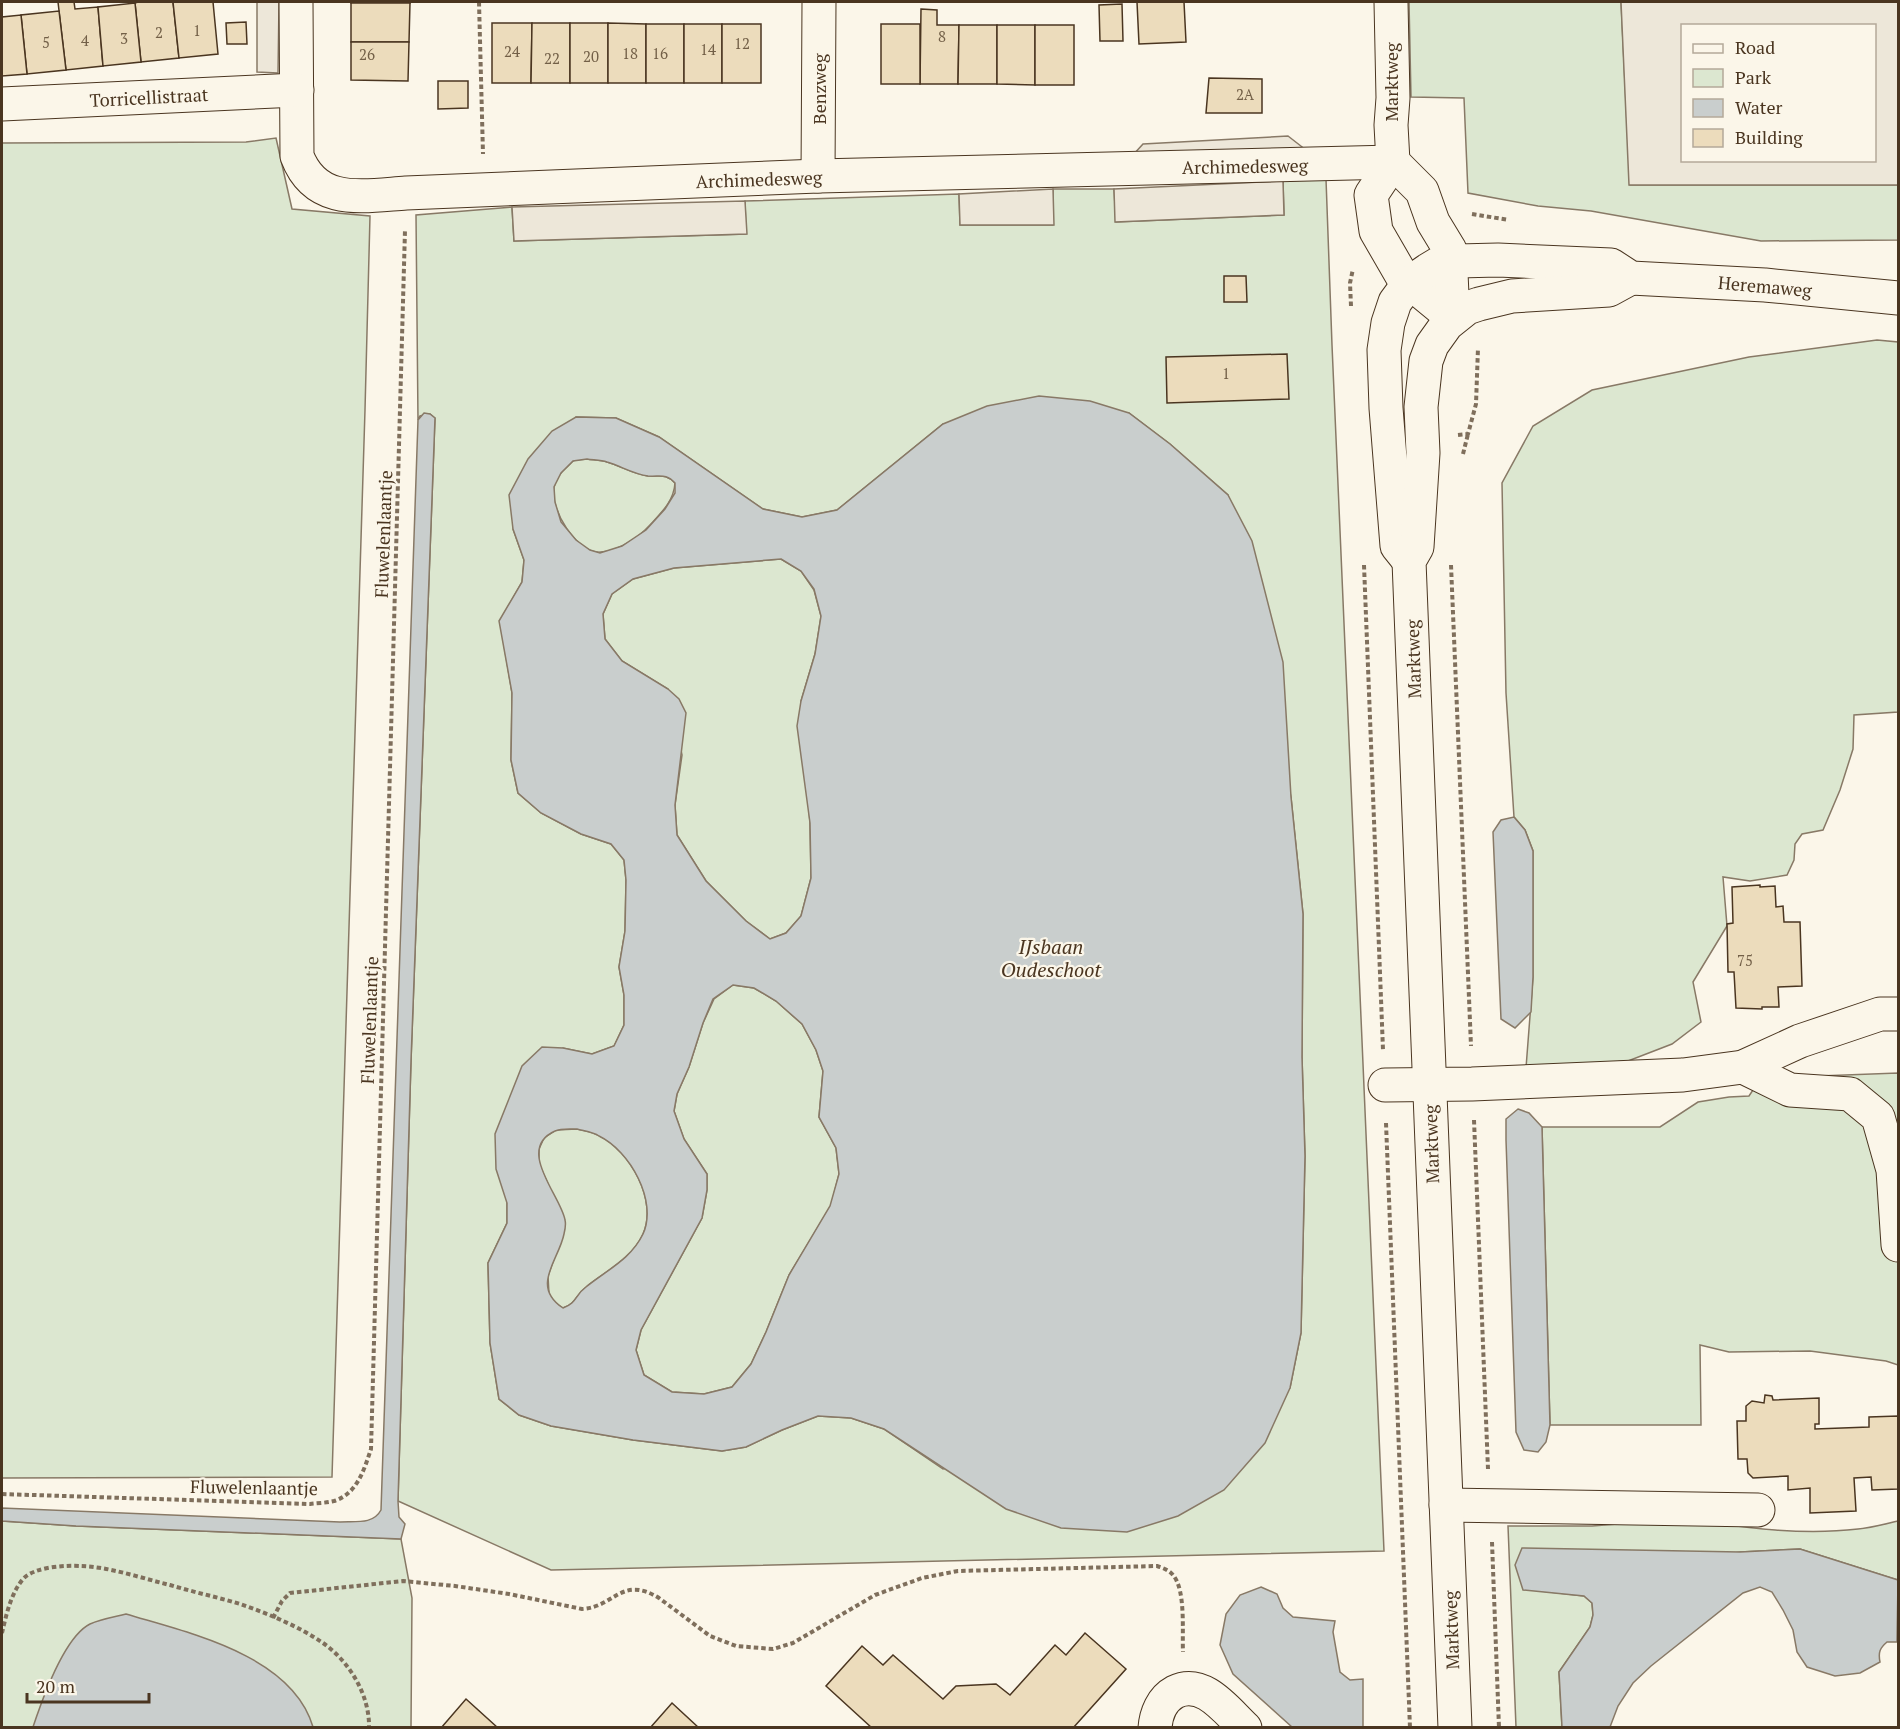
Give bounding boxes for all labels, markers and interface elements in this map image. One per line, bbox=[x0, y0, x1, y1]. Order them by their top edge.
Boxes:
house number: 1 bbox=[193, 20, 201, 40]
house number: 2 bbox=[155, 22, 163, 42]
legend bbox=[1681, 24, 1876, 162]
house number: 8 bbox=[938, 26, 946, 46]
house number: 3 bbox=[120, 28, 128, 48]
house number: 4 bbox=[81, 30, 89, 50]
house number: 5 bbox=[42, 32, 50, 52]
house number: 12 bbox=[734, 33, 750, 53]
text: Road bbox=[1735, 35, 1775, 59]
house number: 14 bbox=[700, 39, 716, 59]
house number: 24 bbox=[504, 41, 520, 61]
street label: Marktweg bbox=[1379, 42, 1403, 121]
house number: 18 bbox=[622, 43, 638, 63]
house number: 16 bbox=[652, 43, 668, 63]
house number: 26 bbox=[359, 44, 375, 64]
house number: 20 bbox=[583, 46, 599, 66]
house number: 22 bbox=[544, 48, 560, 68]
street label: Benzweg bbox=[807, 53, 831, 124]
text: Park bbox=[1735, 65, 1772, 89]
street label: Torricellistraat bbox=[89, 82, 209, 112]
house number: 2A bbox=[1236, 84, 1255, 104]
text: Water bbox=[1735, 95, 1782, 119]
text: Building bbox=[1735, 125, 1803, 149]
street label: Archimedesweg bbox=[1182, 153, 1309, 179]
street label: Archimedesweg bbox=[695, 165, 823, 193]
street label: Heremaweg bbox=[1717, 270, 1813, 302]
house number: 1 bbox=[1222, 363, 1230, 383]
street label: Fluwelenlaantje bbox=[369, 470, 397, 598]
street label: Marktweg bbox=[1400, 619, 1426, 699]
water label: IJsbaan Oudeschoot bbox=[1001, 933, 1102, 983]
house number: 75 bbox=[1737, 950, 1753, 970]
street label: Fluwelenlaantje bbox=[355, 956, 383, 1084]
street label: Marktweg bbox=[1418, 1104, 1444, 1184]
street label: Fluwelenlaantje bbox=[190, 1474, 318, 1500]
street label: Marktweg bbox=[1438, 1590, 1464, 1670]
scale bar bbox=[27, 1666, 148, 1704]
text: 20 m bbox=[36, 1674, 76, 1698]

